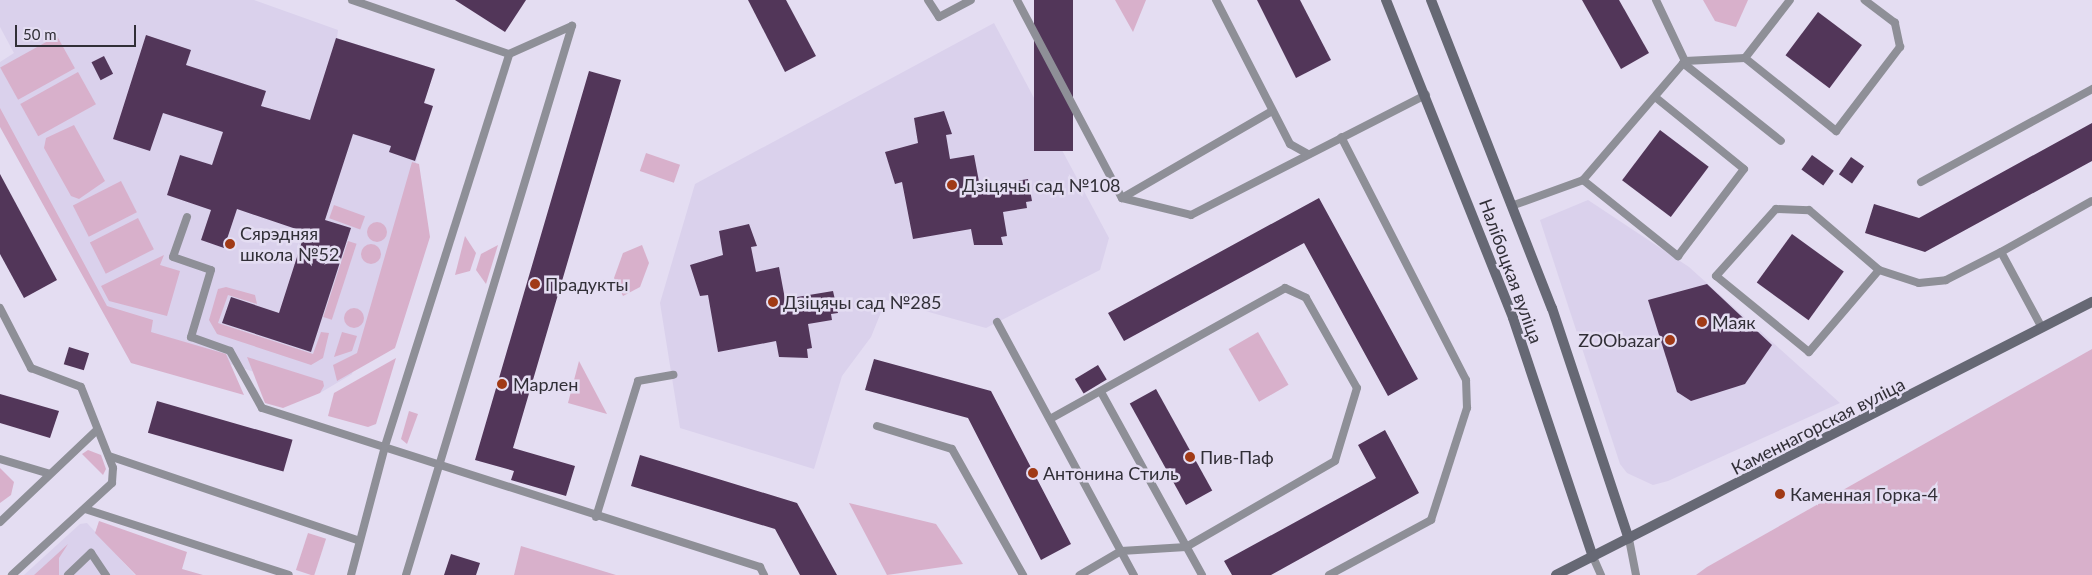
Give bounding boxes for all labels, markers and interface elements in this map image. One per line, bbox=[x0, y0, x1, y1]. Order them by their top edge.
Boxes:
scale bar bbox=[18, 15, 139, 47]
text: 50 m bbox=[23, 25, 57, 43]
place label: Дзіцячы сад №108 bbox=[962, 174, 1121, 196]
marker: Дзіцячы сад №108 bbox=[946, 179, 958, 191]
street label: Налібоцкая вуліца bbox=[1475, 196, 1547, 346]
place label: Сярэдняя школа №52 bbox=[240, 223, 339, 266]
marker: Сярэдняя школа №52 bbox=[224, 238, 236, 250]
place label: Прадукты bbox=[545, 273, 629, 295]
marker: Прадукты bbox=[529, 278, 541, 290]
place label: Дзіцячы сад №285 bbox=[783, 291, 942, 313]
marker: Дзіцячы сад №285 bbox=[767, 296, 779, 308]
place label: Маяк bbox=[1712, 311, 1756, 333]
marker: Маяк bbox=[1696, 316, 1708, 328]
place label: ZOObazar bbox=[1578, 329, 1660, 351]
marker: ZOObazar bbox=[1664, 334, 1676, 346]
place label: Марлен bbox=[513, 373, 578, 395]
street label: Каменнагорская вуліца bbox=[1728, 373, 1908, 479]
marker: Марлен bbox=[495, 377, 509, 391]
place label: Пив-Паф bbox=[1200, 446, 1274, 468]
marker: Пив-Паф bbox=[1184, 451, 1196, 463]
place label: Антонина Стиль bbox=[1043, 462, 1179, 484]
marker: Антонина Стиль bbox=[1027, 467, 1039, 479]
place label: Каменная Горка-4 bbox=[1790, 483, 1938, 505]
marker: Каменная Горка-4 bbox=[1774, 488, 1786, 500]

